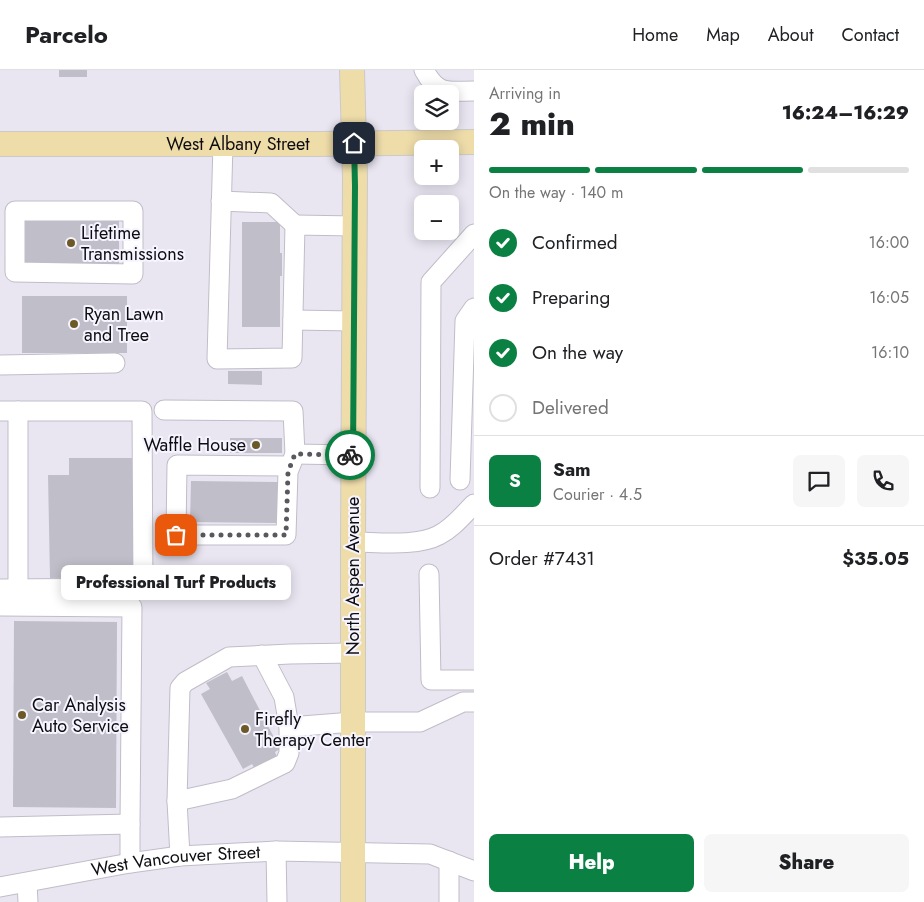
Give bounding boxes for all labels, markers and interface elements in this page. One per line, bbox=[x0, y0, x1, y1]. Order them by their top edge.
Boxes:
text: Parcelo bbox=[25, 17, 108, 52]
text: Home bbox=[632, 22, 678, 48]
text: Map bbox=[706, 22, 740, 48]
text: About bbox=[768, 22, 813, 48]
text: Contact bbox=[841, 22, 899, 48]
text: Arriving in bbox=[489, 82, 561, 105]
map controls bbox=[414, 85, 459, 240]
button: layers bbox=[414, 85, 459, 130]
text: 16:24–16:29 bbox=[782, 99, 909, 126]
text: 2 min bbox=[489, 101, 575, 147]
pin bbox=[333, 122, 375, 164]
icon: home bbox=[340, 129, 368, 157]
street label: West Albany Street bbox=[166, 131, 310, 157]
button: + bbox=[414, 140, 459, 185]
text: On the way · 140 m bbox=[489, 181, 623, 204]
button: − bbox=[414, 195, 459, 240]
place label: Lifetime Transmissions bbox=[81, 220, 184, 267]
icon: check bbox=[489, 229, 517, 257]
text: Confirmed bbox=[532, 229, 618, 256]
text: 16:00 bbox=[869, 231, 909, 254]
marker: Lifetime Transmissions bbox=[65, 237, 77, 249]
icon: check bbox=[489, 284, 517, 312]
text: Preparing bbox=[532, 284, 610, 311]
text: 16:05 bbox=[869, 286, 909, 309]
place label: Ryan Lawn and Tree bbox=[84, 301, 164, 348]
marker: Ryan Lawn and Tree bbox=[68, 318, 80, 330]
icon: check bbox=[489, 339, 517, 367]
text: On the way bbox=[532, 339, 623, 366]
text: 16:10 bbox=[871, 341, 909, 364]
text: Delivered bbox=[532, 394, 609, 421]
courier bbox=[325, 430, 375, 480]
place label: Waffle House bbox=[144, 432, 246, 458]
marker: Waffle House bbox=[250, 439, 262, 451]
icon: bike bbox=[336, 441, 364, 469]
button: chat bbox=[793, 455, 845, 507]
button: phone bbox=[857, 455, 909, 507]
text: Sam bbox=[553, 456, 591, 483]
text: S bbox=[509, 467, 521, 494]
text: Courier · 4.5 bbox=[553, 483, 642, 506]
street label: North Aspen Avenue bbox=[340, 497, 366, 655]
pin bbox=[155, 514, 197, 556]
icon: bag bbox=[162, 521, 190, 549]
text: Order #7431 bbox=[489, 545, 595, 572]
text: $35.05 bbox=[842, 545, 909, 572]
callout: Professional Turf Products bbox=[61, 565, 291, 600]
text: Professional Turf Products bbox=[76, 571, 276, 594]
place label: Car Analysis Auto Service bbox=[32, 692, 129, 739]
place label: Firefly Therapy Center bbox=[255, 706, 372, 753]
marker: Car Analysis Auto Service bbox=[16, 709, 28, 721]
marker: Firefly Therapy Center bbox=[239, 723, 251, 735]
button: Help bbox=[489, 834, 694, 892]
button: Share bbox=[704, 834, 909, 892]
street label: West Vancouver Street bbox=[89, 839, 262, 883]

